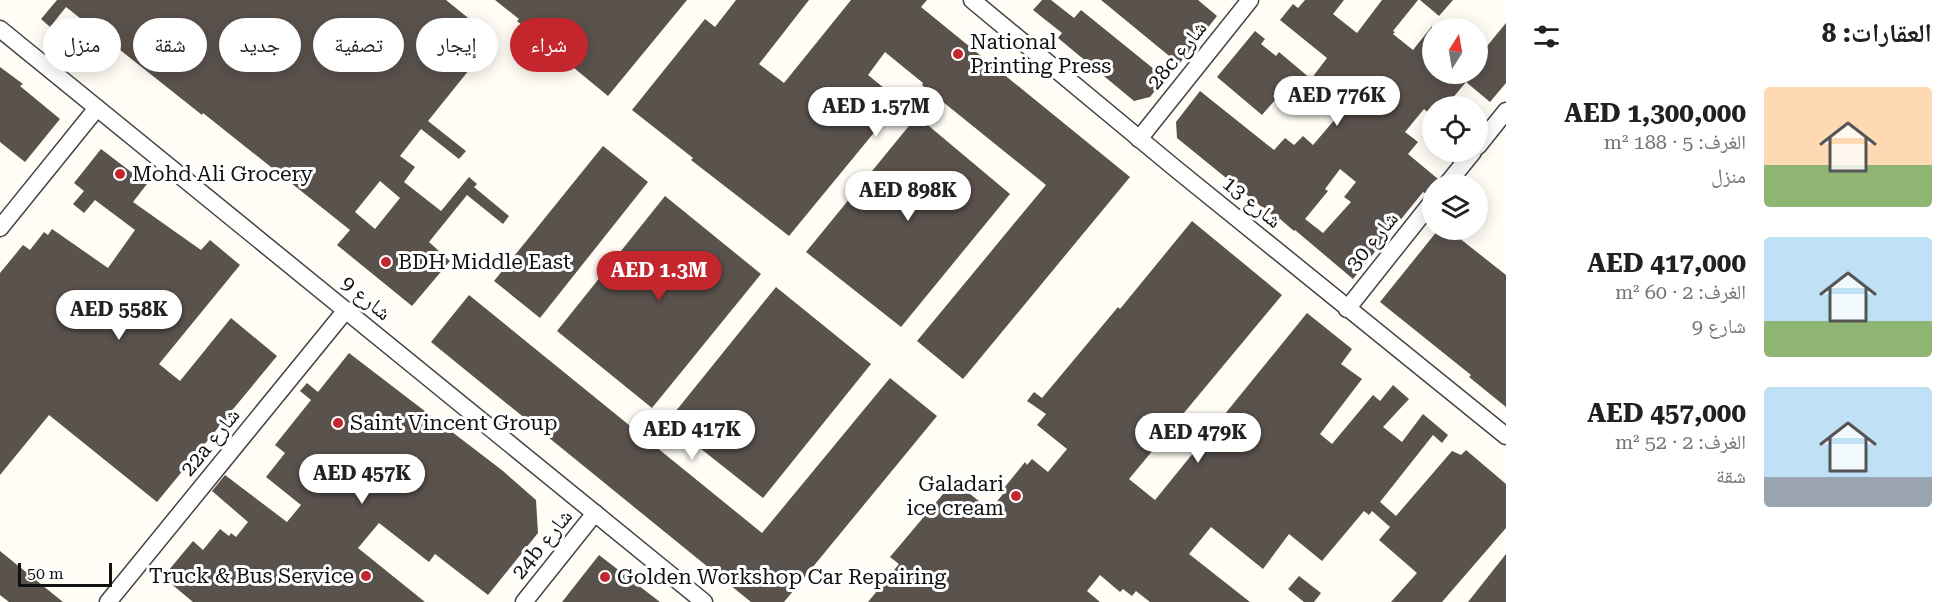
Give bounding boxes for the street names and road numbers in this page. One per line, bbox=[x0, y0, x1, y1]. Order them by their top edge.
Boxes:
street label: 28c شارع bbox=[1142, 16, 1212, 94]
street label: شارع 13 bbox=[1217, 171, 1286, 234]
street label: شارع 30 bbox=[1341, 207, 1404, 276]
street label: شارع 9 bbox=[336, 271, 396, 326]
street label: 22a شارع bbox=[175, 403, 245, 481]
street label: 24b شارع bbox=[507, 504, 578, 584]

